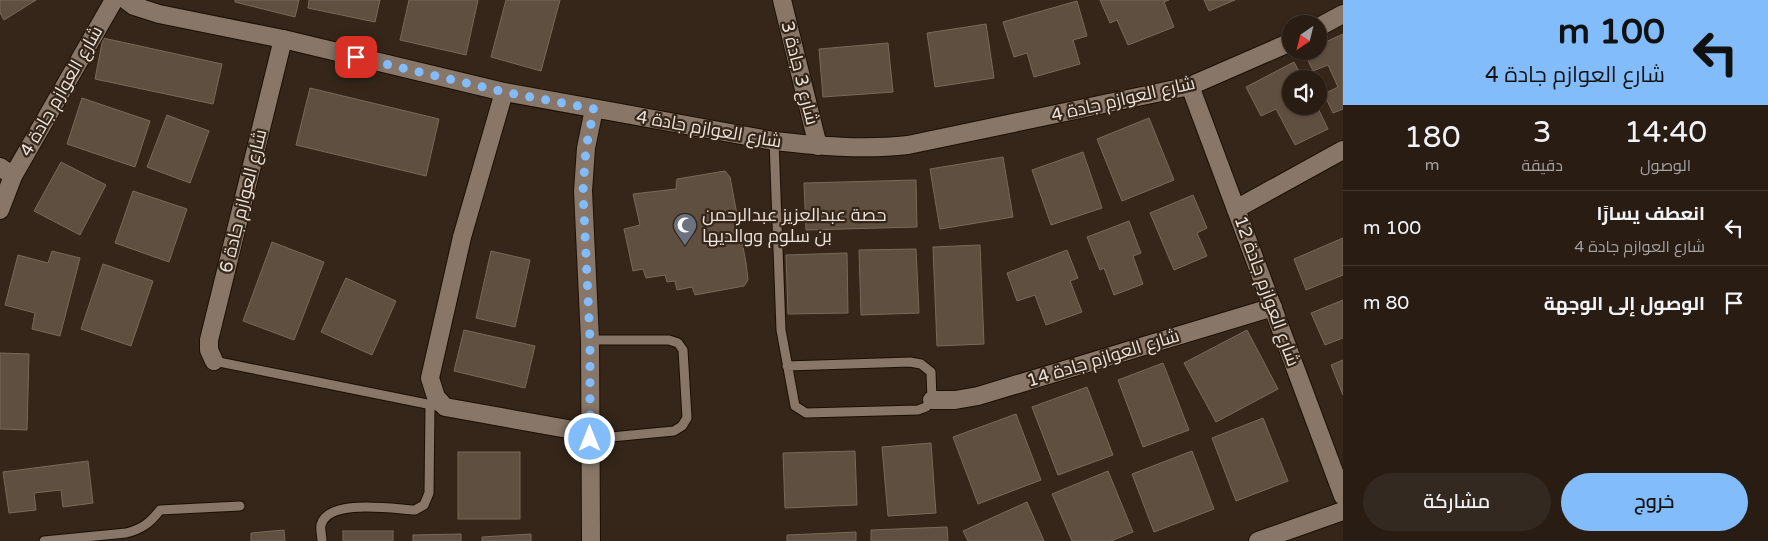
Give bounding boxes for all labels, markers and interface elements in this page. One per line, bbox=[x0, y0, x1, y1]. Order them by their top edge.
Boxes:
text: 100 m bbox=[1558, 11, 1665, 53]
north arrow bbox=[1282, 15, 1328, 60]
map controls bbox=[1282, 15, 1327, 115]
street label: شارع 3 جادة 3 bbox=[776, 19, 824, 127]
icon: left bbox=[1683, 20, 1748, 85]
street label: شارع العوازم جادة 4 bbox=[15, 22, 108, 161]
pin bbox=[335, 36, 377, 78]
icon: arrive bbox=[342, 43, 370, 71]
text: شارع العوازم جادة 4 bbox=[1485, 62, 1665, 88]
button: sound bbox=[1282, 70, 1327, 115]
street label: شارع العوازم جادة 4 bbox=[1049, 72, 1197, 127]
street label: شارع العوازم جادة 4 bbox=[634, 105, 783, 154]
text: 3 bbox=[1533, 114, 1552, 151]
text: 14:40 bbox=[1624, 114, 1707, 151]
text: 180 bbox=[1404, 119, 1460, 156]
street label: شارع العوازم جادة 6 bbox=[215, 127, 272, 275]
text: m bbox=[1425, 155, 1440, 175]
text: دقيقة bbox=[1521, 156, 1563, 176]
text: الوصول bbox=[1640, 156, 1691, 176]
text: انعطف يسارًا bbox=[1596, 203, 1705, 225]
place label: حصة عبدالعزيز عبدالرحمن بن سلوم ووالديها bbox=[702, 204, 886, 248]
mosque icon: حصة عبدالعزيز عبدالرحمن بن سلوم ووالديها bbox=[672, 212, 698, 246]
street label: شارع العوازم جادة 12 bbox=[1229, 213, 1304, 370]
icon: left bbox=[1720, 214, 1748, 242]
text: 100 m bbox=[1363, 217, 1421, 239]
text: شارع العوازم جادة 4 bbox=[1574, 237, 1705, 257]
icon: arrive bbox=[1720, 289, 1748, 317]
text: 80 m bbox=[1363, 292, 1409, 314]
text: الوصول إلى الوجهة bbox=[1544, 293, 1705, 315]
street label: شارع العوازم جادة 14 bbox=[1024, 324, 1182, 393]
position arrow bbox=[563, 412, 615, 464]
button: مشاركة bbox=[1363, 473, 1551, 531]
button: خروج bbox=[1561, 473, 1748, 531]

